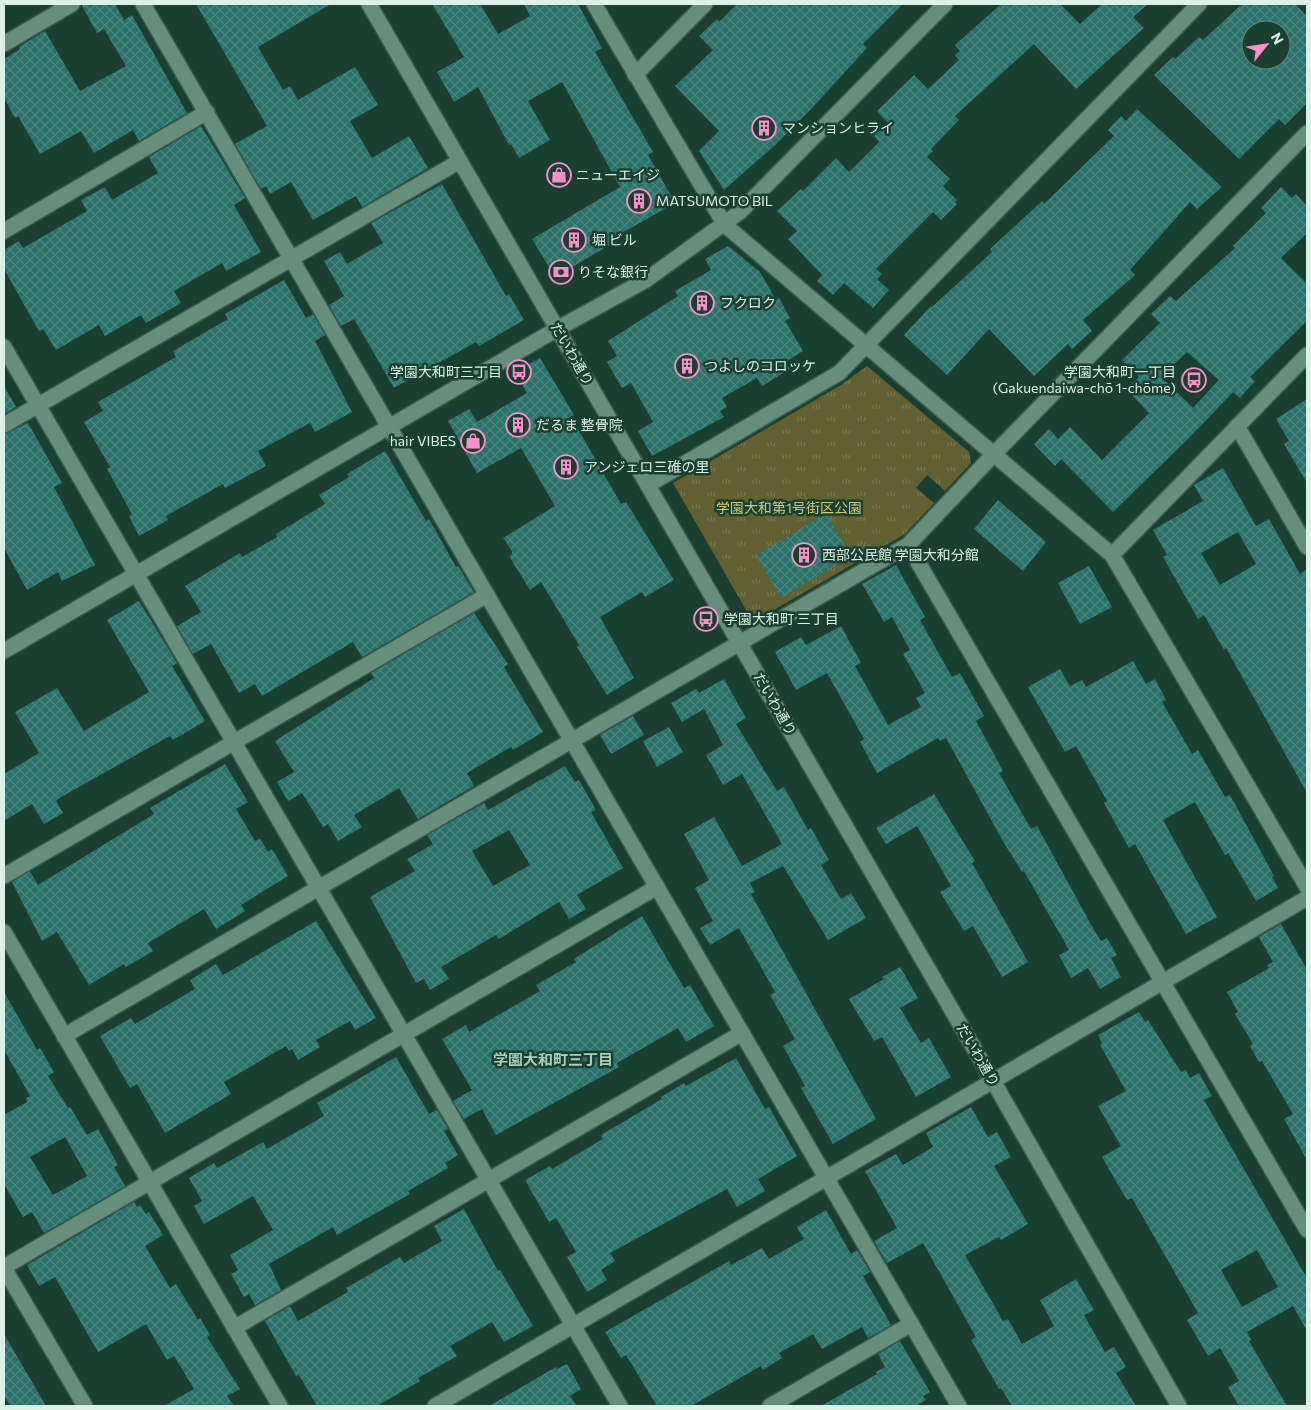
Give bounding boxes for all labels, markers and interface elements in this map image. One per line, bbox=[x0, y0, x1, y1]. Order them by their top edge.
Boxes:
north arrow bbox=[1241, 20, 1291, 70]
text: N bbox=[1268, 29, 1288, 47]
building icon: マンションヒライ bbox=[751, 115, 777, 141]
place label: マンションヒライ bbox=[782, 119, 894, 136]
shop icon: ニューエイジ bbox=[546, 162, 572, 188]
place label: ニューエイジ bbox=[576, 166, 660, 183]
building icon: MATSUMOTO BIL bbox=[626, 188, 652, 214]
place label: MATSUMOTO BIL bbox=[656, 192, 773, 209]
building icon: 堀 ビル bbox=[561, 227, 587, 253]
place label: 堀 ビル bbox=[592, 231, 637, 248]
bank icon: りそな銀行 bbox=[548, 259, 574, 285]
place label: りそな銀行 bbox=[578, 263, 648, 280]
building icon: フクロク bbox=[689, 290, 715, 316]
place label: フクロク bbox=[720, 294, 776, 311]
street label: だいわ通り bbox=[548, 319, 597, 388]
building icon: つよしのコロッケ bbox=[674, 353, 700, 379]
place label: つよしのコロッケ bbox=[704, 357, 816, 374]
bus stop icon: 学園大和町三丁目 bbox=[506, 359, 532, 385]
place label: 学園大和町三丁目 bbox=[390, 363, 502, 380]
place label: 学園大和町一丁目 (Gakuendaiwa-chō 1-chōme) bbox=[993, 363, 1176, 396]
bus stop icon: 学園大和町一丁目 (Gakuendaiwa-chō 1-chōme) bbox=[1181, 367, 1207, 393]
building icon: だるま 整骨院 bbox=[505, 412, 531, 438]
place label: だるま 整骨院 bbox=[536, 416, 623, 433]
shop icon: hair VIBES bbox=[460, 428, 486, 454]
place label: hair VIBES bbox=[390, 432, 456, 449]
building icon: アンジェロ三碓の里 bbox=[553, 454, 579, 480]
place label: アンジェロ三碓の里 bbox=[584, 458, 709, 475]
park label: 学園大和第1号街区公園 bbox=[716, 499, 862, 516]
building icon: 西部公民館 学園大和分館 bbox=[791, 542, 817, 568]
place label: 西部公民館 学園大和分館 bbox=[822, 546, 979, 563]
bus stop icon: 学園大和町 三丁目 bbox=[693, 606, 719, 632]
place label: 学園大和町 三丁目 bbox=[724, 610, 839, 627]
street label: だいわ通り bbox=[751, 669, 800, 738]
street label: だいわ通り bbox=[954, 1020, 1003, 1089]
district label: 学園大和町三丁目 bbox=[493, 1050, 613, 1068]

